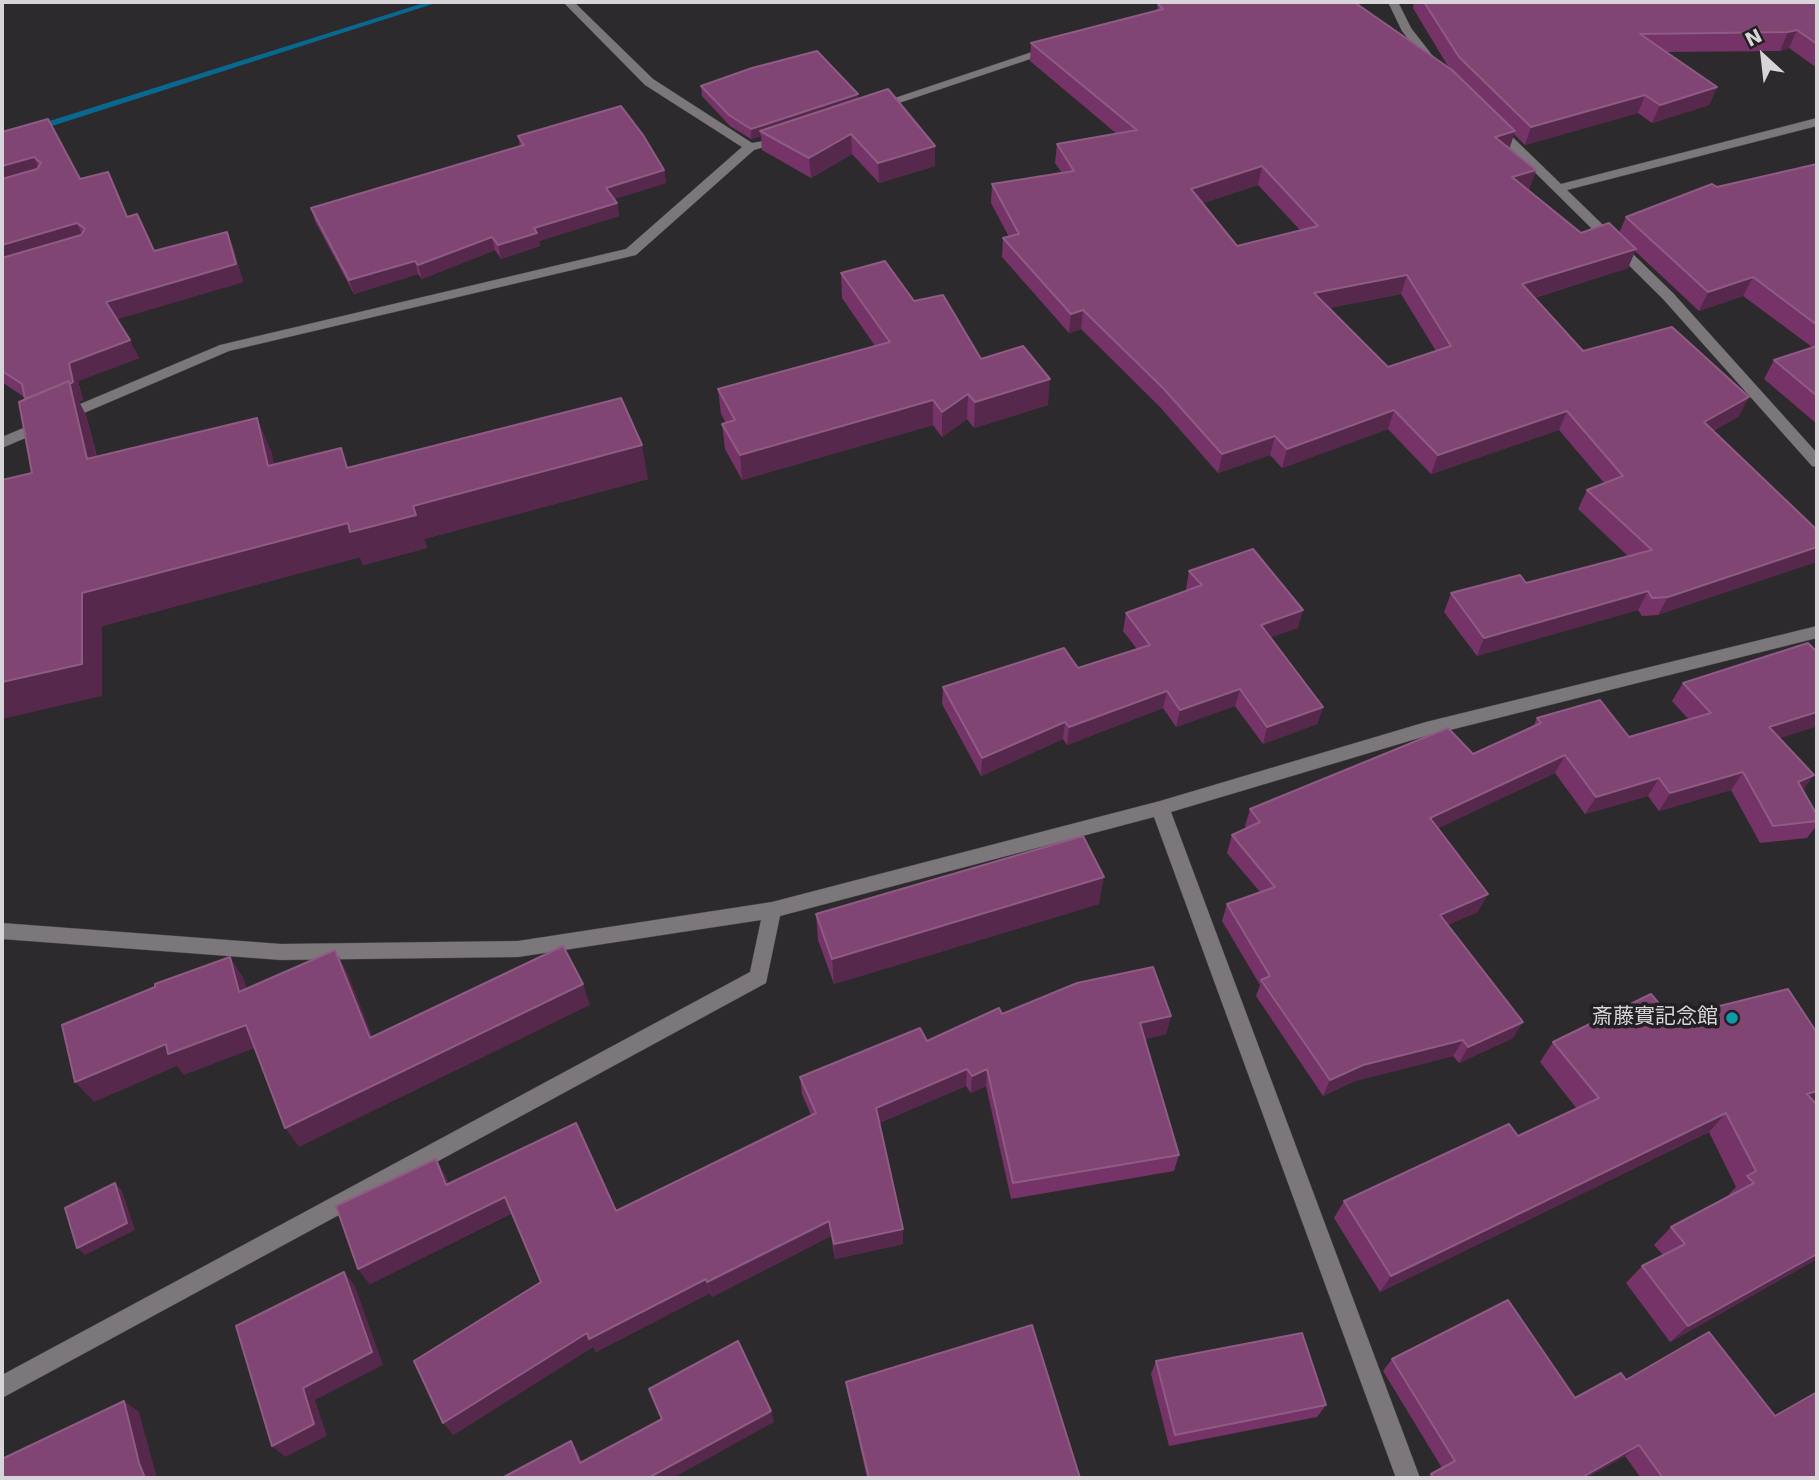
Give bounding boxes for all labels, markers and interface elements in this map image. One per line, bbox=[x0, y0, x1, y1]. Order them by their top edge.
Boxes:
north arrow bbox=[1728, 21, 1798, 91]
text: N bbox=[1741, 24, 1766, 51]
place label: 斎藤實記念館 bbox=[1592, 1005, 1718, 1031]
marker: 斎藤實記念館 bbox=[1724, 1010, 1740, 1026]

